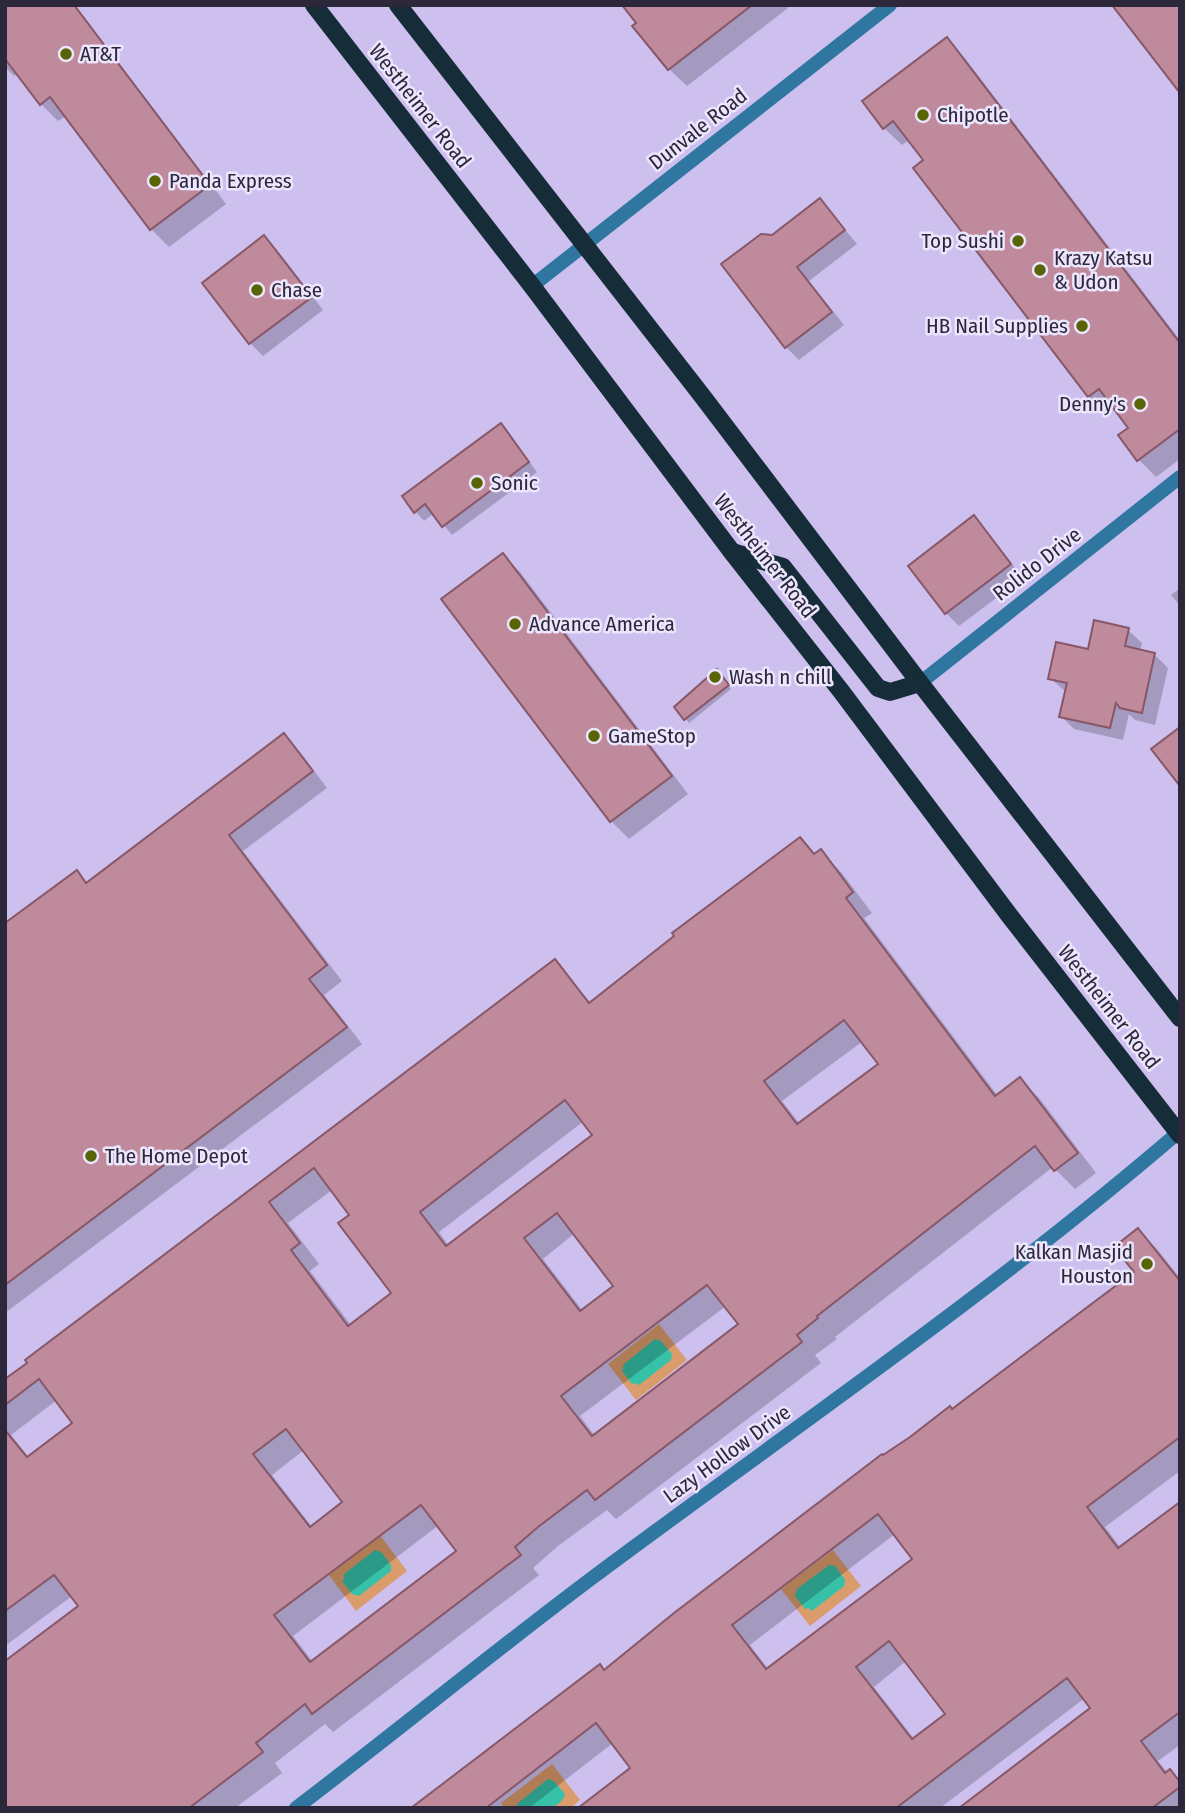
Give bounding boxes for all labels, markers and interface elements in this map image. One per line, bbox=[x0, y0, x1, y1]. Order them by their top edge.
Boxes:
street label: Westheimer Road bbox=[363, 39, 477, 173]
place label: AT&T bbox=[80, 41, 121, 67]
marker: AT&T bbox=[58, 46, 74, 62]
street label: Dunvale Road bbox=[644, 83, 752, 175]
place label: Chipotle bbox=[937, 102, 1009, 128]
marker: Chipotle bbox=[915, 107, 931, 123]
place label: Panda Express bbox=[169, 168, 292, 194]
marker: Panda Express bbox=[147, 173, 163, 189]
place label: Top Sushi bbox=[922, 228, 1004, 254]
marker: Top Sushi bbox=[1010, 233, 1026, 249]
place label: Krazy Katsu & Udon bbox=[1054, 245, 1153, 295]
marker: Krazy Katsu & Udon bbox=[1032, 262, 1048, 278]
place label: Chase bbox=[271, 277, 322, 303]
marker: Chase bbox=[249, 282, 265, 298]
place label: HB Nail Supplies bbox=[926, 313, 1068, 339]
marker: HB Nail Supplies bbox=[1074, 318, 1090, 334]
place label: Denny's bbox=[1059, 391, 1126, 417]
marker: Denny's bbox=[1132, 396, 1148, 412]
place label: Sonic bbox=[491, 470, 538, 496]
marker: Sonic bbox=[469, 475, 485, 491]
street label: Westheimer Road bbox=[708, 489, 822, 623]
street label: Rolido Drive bbox=[988, 522, 1086, 606]
place label: Advance America bbox=[529, 611, 675, 637]
marker: Advance America bbox=[507, 616, 523, 632]
place label: Wash n chill bbox=[729, 664, 832, 690]
marker: Wash n chill bbox=[707, 669, 723, 685]
place label: GameStop bbox=[608, 723, 696, 749]
marker: GameStop bbox=[586, 728, 602, 744]
street label: Westheimer Road bbox=[1052, 940, 1166, 1074]
place label: The Home Depot bbox=[105, 1143, 248, 1169]
marker: The Home Depot bbox=[83, 1148, 99, 1164]
place label: Kalkan Masjid Houston bbox=[1015, 1239, 1133, 1289]
marker: Kalkan Masjid Houston bbox=[1139, 1256, 1155, 1272]
street label: Lazy Hollow Drive bbox=[658, 1399, 796, 1509]

